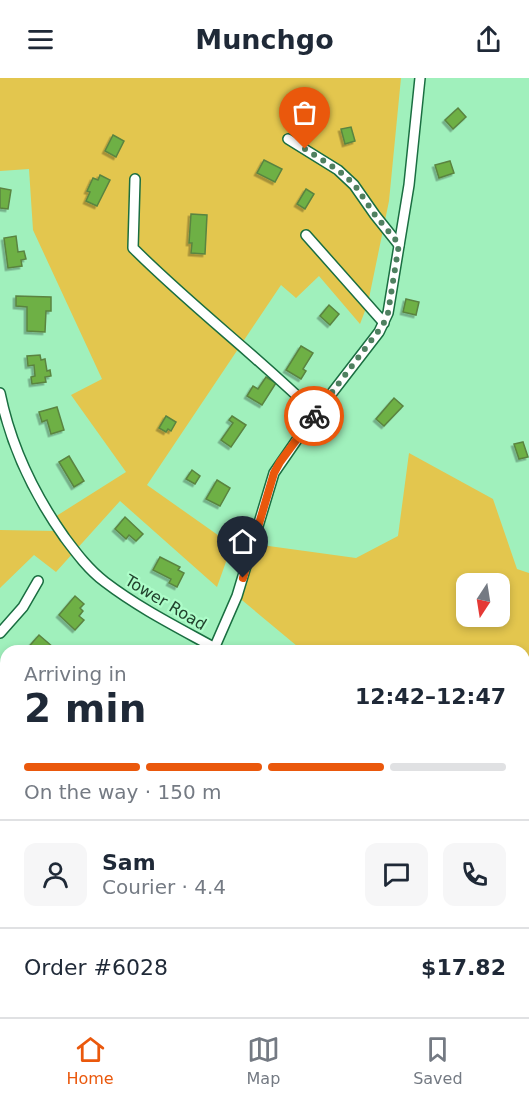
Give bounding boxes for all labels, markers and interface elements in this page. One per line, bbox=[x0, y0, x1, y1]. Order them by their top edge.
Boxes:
icon: menu bbox=[24, 23, 57, 56]
icon: share bbox=[472, 23, 505, 56]
text: Munchgo bbox=[195, 24, 334, 55]
pin bbox=[279, 87, 330, 149]
icon: bag bbox=[288, 96, 321, 129]
courier bbox=[284, 386, 344, 446]
icon: bike bbox=[298, 400, 331, 433]
pin bbox=[217, 516, 268, 578]
icon: home bbox=[226, 525, 259, 558]
street label: Tower Road bbox=[121, 570, 210, 634]
north arrow bbox=[456, 573, 510, 627]
map controls bbox=[456, 573, 510, 627]
text: Arriving in bbox=[24, 662, 127, 686]
text: 12:42–12:47 bbox=[355, 684, 506, 709]
text: 2 min bbox=[24, 686, 146, 731]
text: On the way · 150 m bbox=[24, 780, 222, 804]
button: person bbox=[24, 843, 87, 906]
button: chat bbox=[365, 843, 428, 906]
button: phone bbox=[443, 843, 506, 906]
text: Sam bbox=[102, 850, 156, 875]
text: Courier · 4.4 bbox=[102, 875, 226, 899]
text: Order #6028 bbox=[24, 955, 168, 980]
text: $17.82 bbox=[421, 955, 506, 980]
tab: Home bbox=[66, 1033, 114, 1088]
tab: Map bbox=[247, 1033, 280, 1088]
tab: Saved bbox=[413, 1033, 463, 1088]

